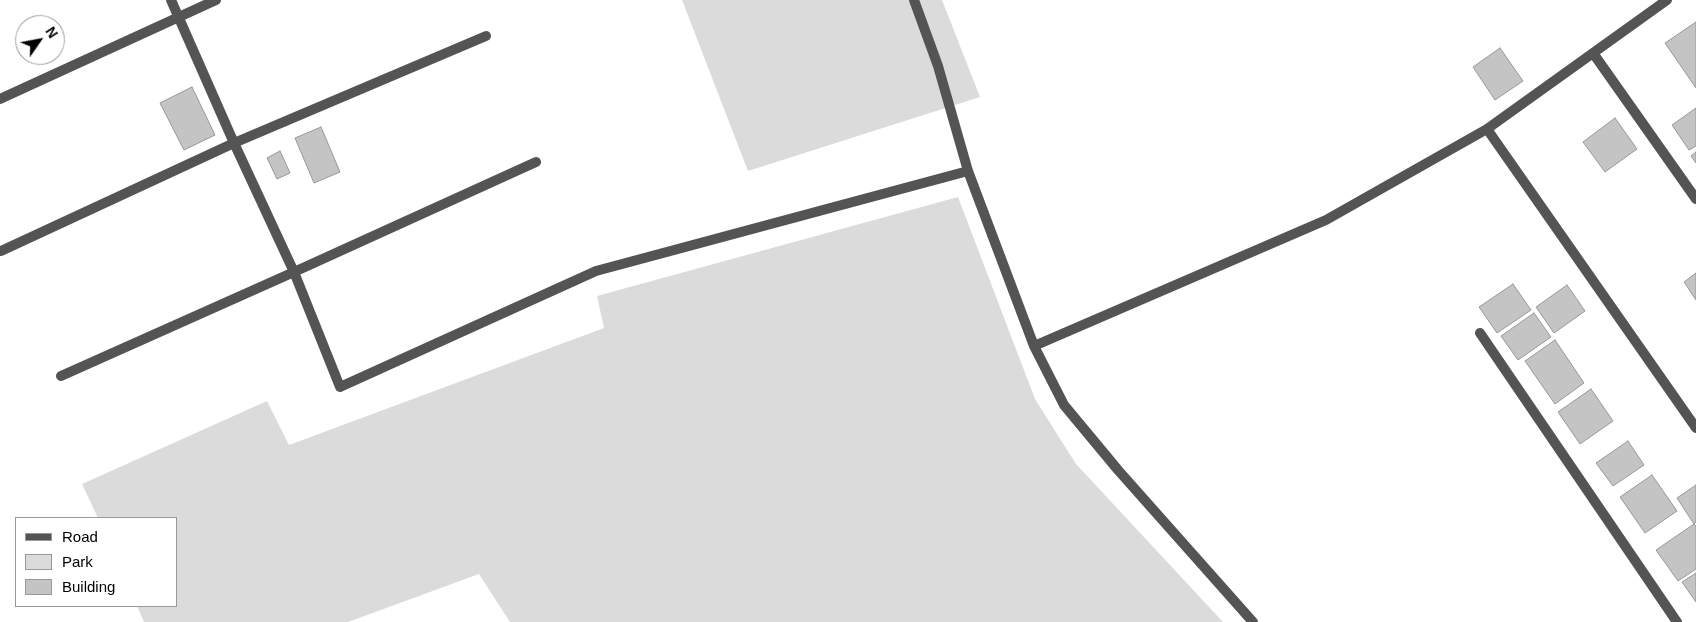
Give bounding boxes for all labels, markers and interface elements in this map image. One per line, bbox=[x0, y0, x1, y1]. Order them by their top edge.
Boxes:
north arrow bbox=[15, 15, 65, 65]
text: N bbox=[42, 24, 61, 41]
legend bbox=[15, 517, 178, 607]
text: Road bbox=[62, 528, 98, 545]
text: Park bbox=[62, 553, 93, 570]
text: Building bbox=[62, 578, 115, 595]

